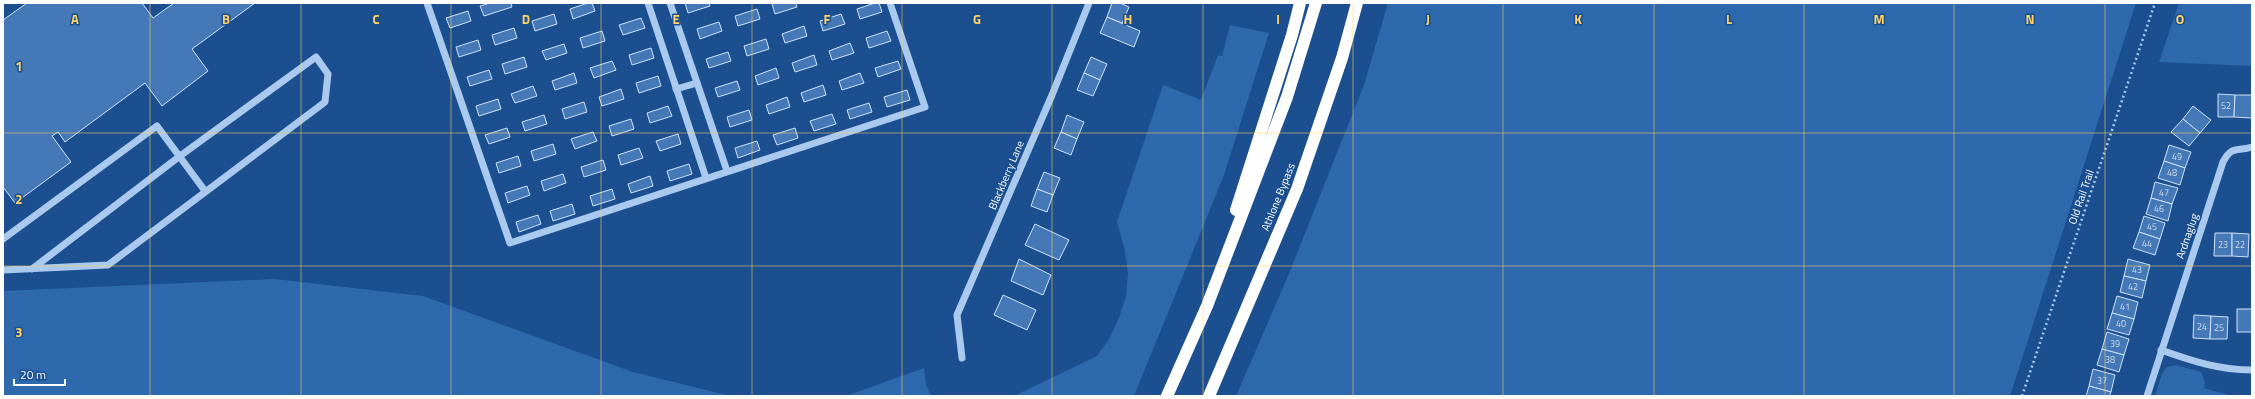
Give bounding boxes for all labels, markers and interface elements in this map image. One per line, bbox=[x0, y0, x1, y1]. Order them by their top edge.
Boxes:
text: A bbox=[71, 9, 79, 29]
text: B bbox=[222, 9, 230, 29]
text: C bbox=[372, 9, 380, 29]
text: D bbox=[522, 9, 530, 29]
text: E bbox=[672, 9, 680, 29]
text: F bbox=[824, 9, 831, 29]
text: G bbox=[973, 9, 981, 29]
text: H bbox=[1124, 9, 1132, 29]
text: I bbox=[1276, 9, 1280, 29]
text: J bbox=[1426, 9, 1430, 29]
text: K bbox=[1574, 9, 1582, 29]
text: L bbox=[1726, 9, 1732, 29]
text: M bbox=[1873, 9, 1885, 29]
text: N bbox=[2025, 9, 2035, 29]
text: O bbox=[2176, 9, 2184, 29]
text: 1 bbox=[15, 56, 23, 76]
house number: 52 bbox=[2221, 99, 2231, 112]
street label: Blackberry Lane bbox=[984, 137, 1028, 212]
house number: 49 bbox=[2172, 150, 2182, 163]
street label: Athlone Bypass bbox=[1257, 161, 1299, 233]
house number: 48 bbox=[2167, 166, 2177, 179]
street label: Old Rail Trail bbox=[2064, 168, 2098, 226]
house number: 47 bbox=[2159, 186, 2169, 199]
text: 2 bbox=[15, 189, 23, 209]
house number: 46 bbox=[2154, 202, 2164, 215]
street label: Ardnaglug bbox=[2172, 211, 2202, 261]
house number: 45 bbox=[2147, 220, 2157, 233]
house number: 44 bbox=[2142, 237, 2152, 250]
house number: 23 bbox=[2218, 238, 2228, 251]
house number: 22 bbox=[2235, 238, 2245, 251]
house number: 43 bbox=[2132, 263, 2142, 276]
house number: 42 bbox=[2128, 280, 2138, 293]
house number: 41 bbox=[2120, 300, 2130, 313]
house number: 40 bbox=[2116, 317, 2126, 330]
house number: 24 bbox=[2197, 320, 2207, 333]
house number: 25 bbox=[2214, 321, 2224, 334]
text: 3 bbox=[15, 322, 23, 342]
house number: 39 bbox=[2110, 337, 2120, 350]
house number: 38 bbox=[2105, 353, 2115, 366]
scale bar bbox=[14, 361, 65, 387]
text: 20 m bbox=[20, 365, 46, 384]
house number: 37 bbox=[2097, 374, 2107, 387]

